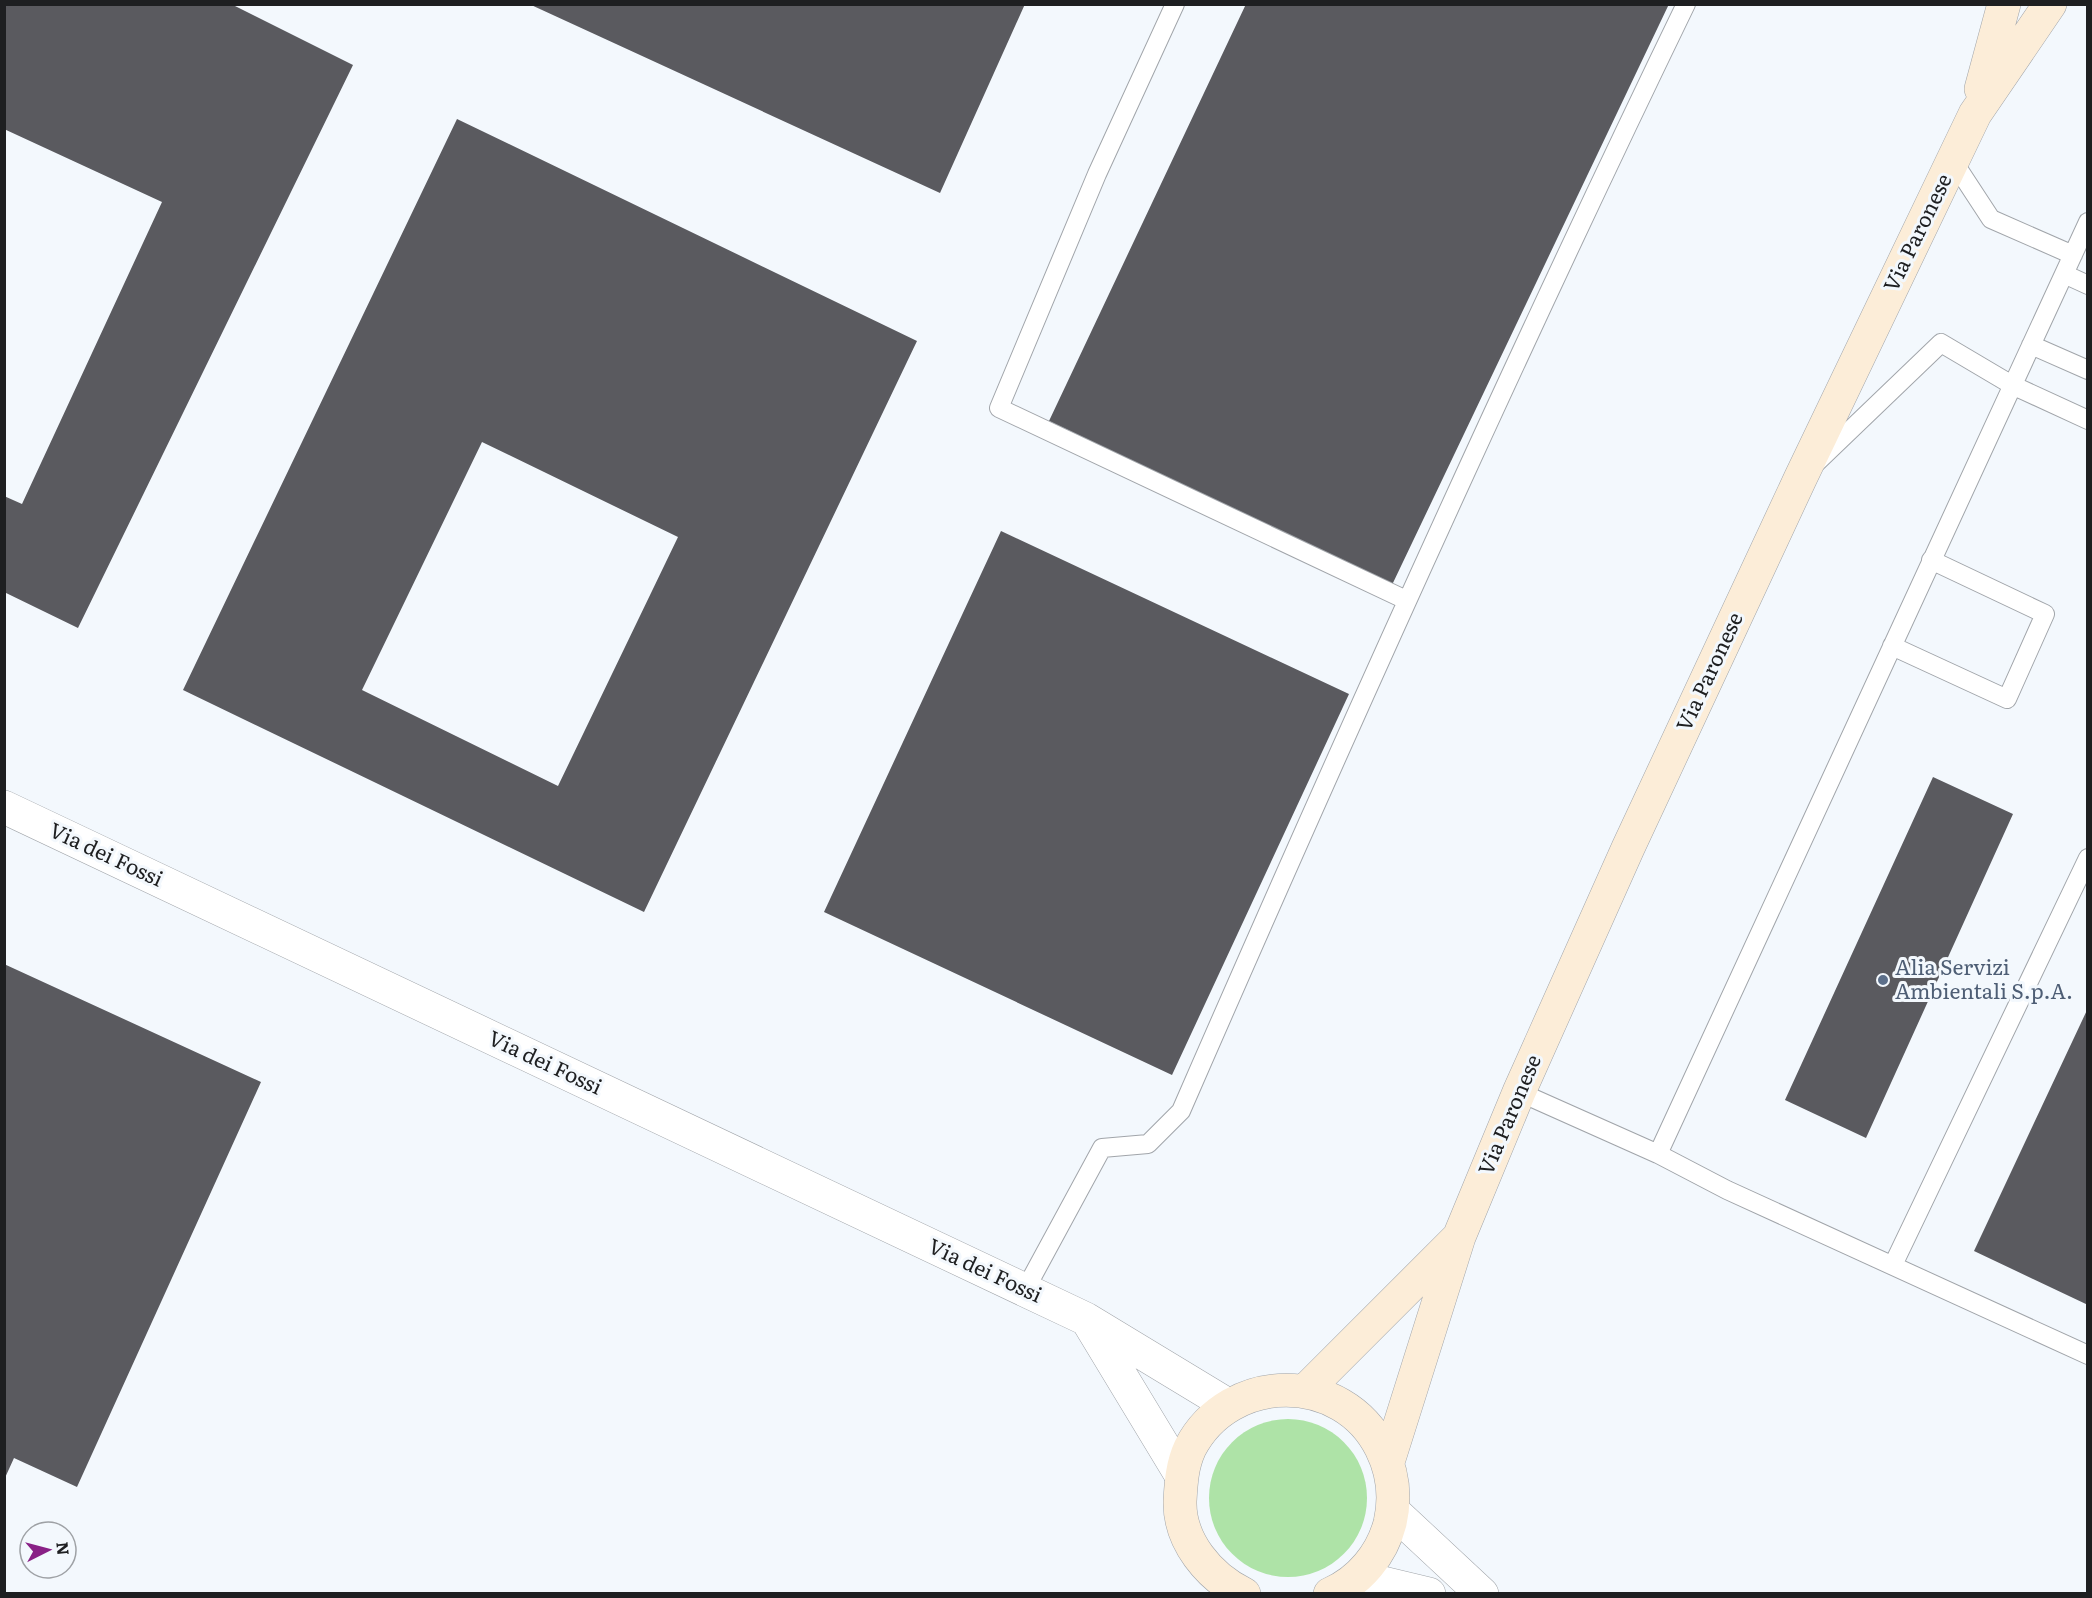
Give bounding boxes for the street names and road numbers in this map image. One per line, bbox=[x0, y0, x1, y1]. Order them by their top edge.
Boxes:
street label: Via Paronese bbox=[1874, 167, 1958, 296]
street label: Via Paronese bbox=[1667, 606, 1749, 736]
street label: Via dei Fossi bbox=[45, 813, 169, 893]
street label: Via dei Fossi bbox=[484, 1021, 608, 1101]
street label: Via Paronese bbox=[1468, 1049, 1547, 1179]
street label: Via dei Fossi bbox=[924, 1229, 1048, 1309]

